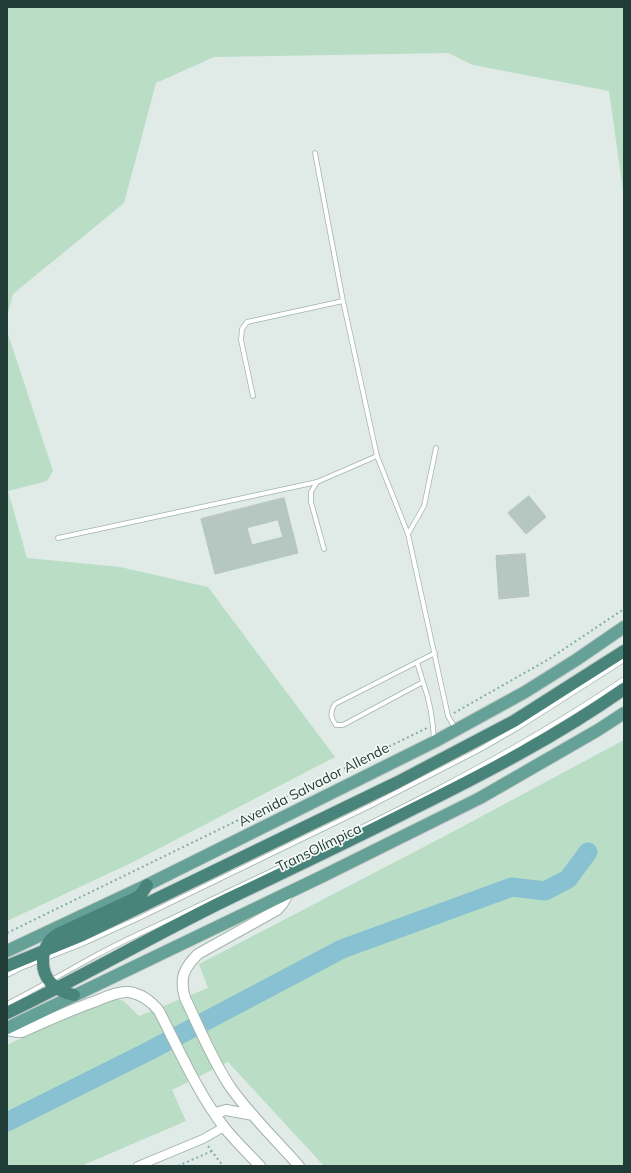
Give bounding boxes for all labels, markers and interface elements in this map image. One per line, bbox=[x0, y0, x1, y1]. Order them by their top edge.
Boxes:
street label: Avenida Salvador Allende bbox=[236, 740, 392, 830]
street label: TransOlímpica bbox=[274, 820, 364, 876]

